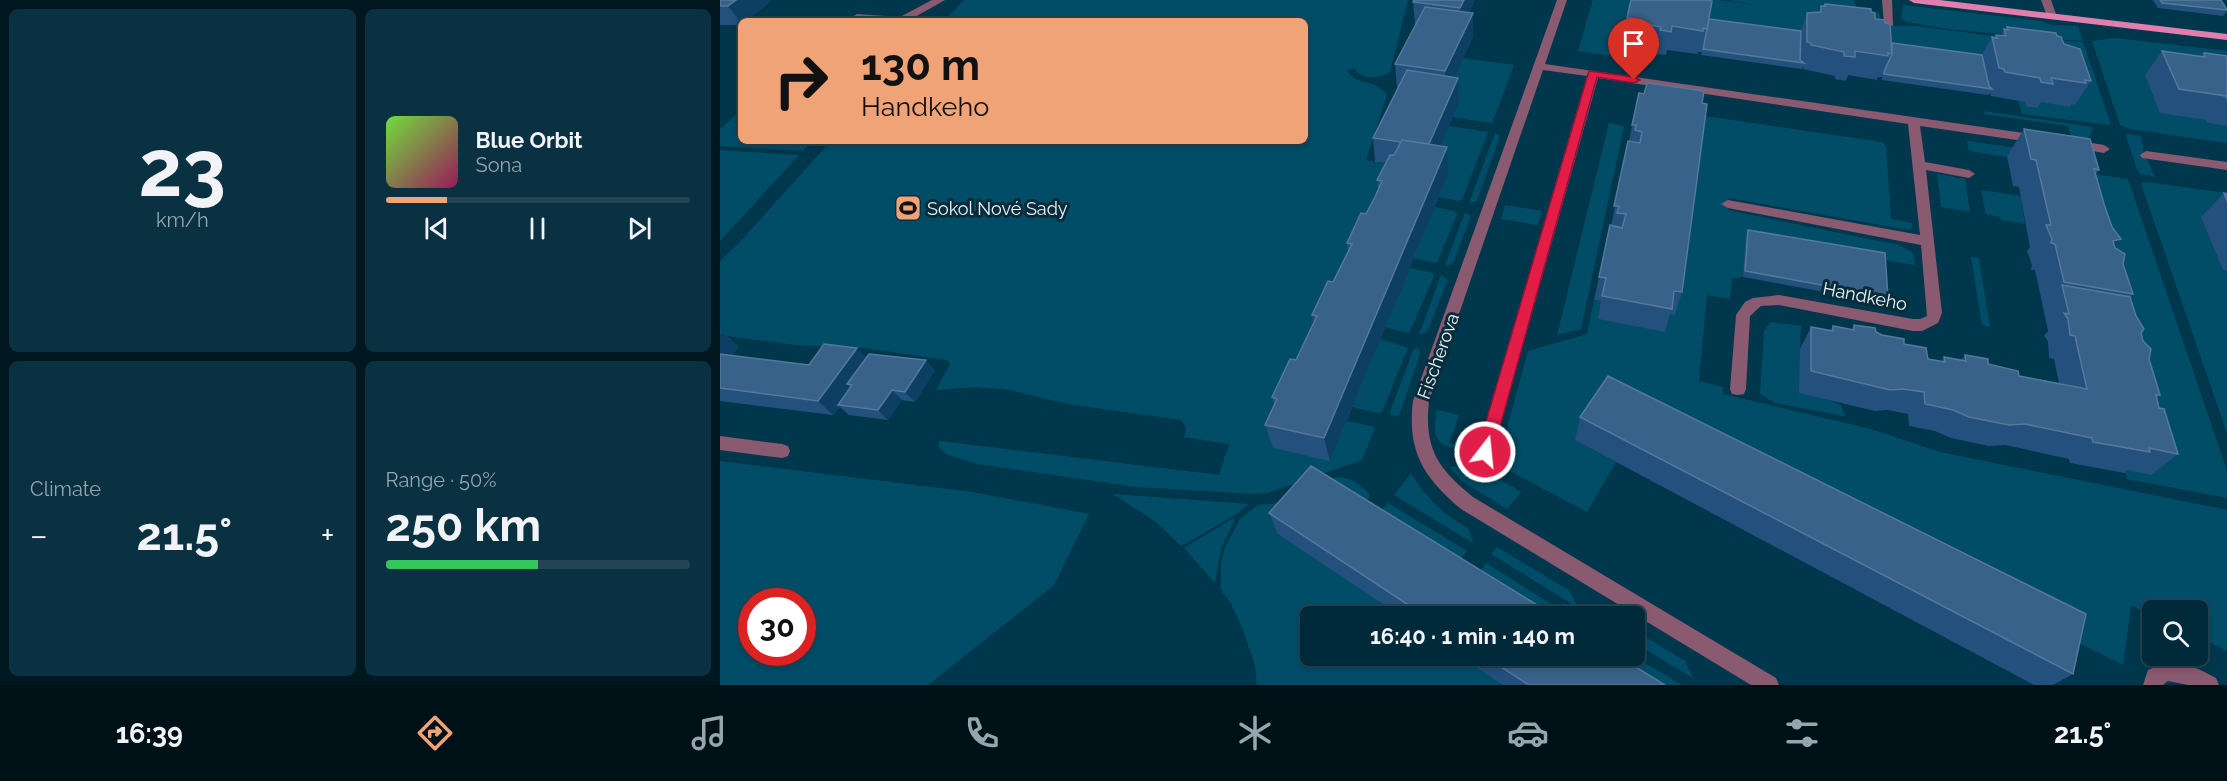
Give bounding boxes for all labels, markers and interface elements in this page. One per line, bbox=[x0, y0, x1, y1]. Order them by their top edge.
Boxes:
pin bbox=[1608, 18, 1659, 80]
icon: arrive bbox=[1617, 27, 1650, 60]
text: 130 m bbox=[861, 41, 980, 90]
icon: right bbox=[762, 42, 840, 120]
text: Handkeho bbox=[861, 91, 989, 122]
text: 23 bbox=[138, 123, 226, 214]
text: Blue Orbit bbox=[476, 127, 583, 153]
text: Sona bbox=[476, 153, 522, 177]
sports icon: Sokol Nové Sady bbox=[893, 193, 923, 223]
place label: Sokol Nové Sady bbox=[927, 198, 1068, 219]
text: km/h bbox=[156, 208, 209, 232]
icon: previous bbox=[420, 212, 453, 245]
icon: pause bbox=[521, 212, 554, 245]
icon: next bbox=[623, 212, 656, 245]
street label: Handkeho bbox=[1821, 278, 1909, 315]
street label: Fischerova bbox=[1413, 310, 1463, 402]
position arrow bbox=[1453, 420, 1517, 484]
text: Range · 50% bbox=[386, 468, 496, 492]
text: Climate bbox=[30, 477, 101, 501]
text: 250 km bbox=[386, 499, 541, 552]
text: 21.5° bbox=[137, 508, 232, 561]
text: − bbox=[30, 516, 48, 555]
text: + bbox=[321, 516, 335, 555]
speed limit sign: 30 bbox=[738, 588, 816, 666]
map controls bbox=[2142, 600, 2208, 666]
button: search bbox=[2142, 600, 2208, 666]
text: 16:40 · 1 min · 140 m bbox=[1370, 623, 1575, 649]
icon: directions bbox=[414, 712, 456, 754]
icon: music bbox=[688, 712, 730, 754]
icon: phone bbox=[961, 712, 1003, 754]
icon: climate bbox=[1234, 712, 1276, 754]
icon: car bbox=[1507, 712, 1549, 754]
icon: filters bbox=[1781, 712, 1823, 754]
text: 16:39 bbox=[116, 718, 183, 749]
text: 21.5° bbox=[2054, 718, 2111, 749]

